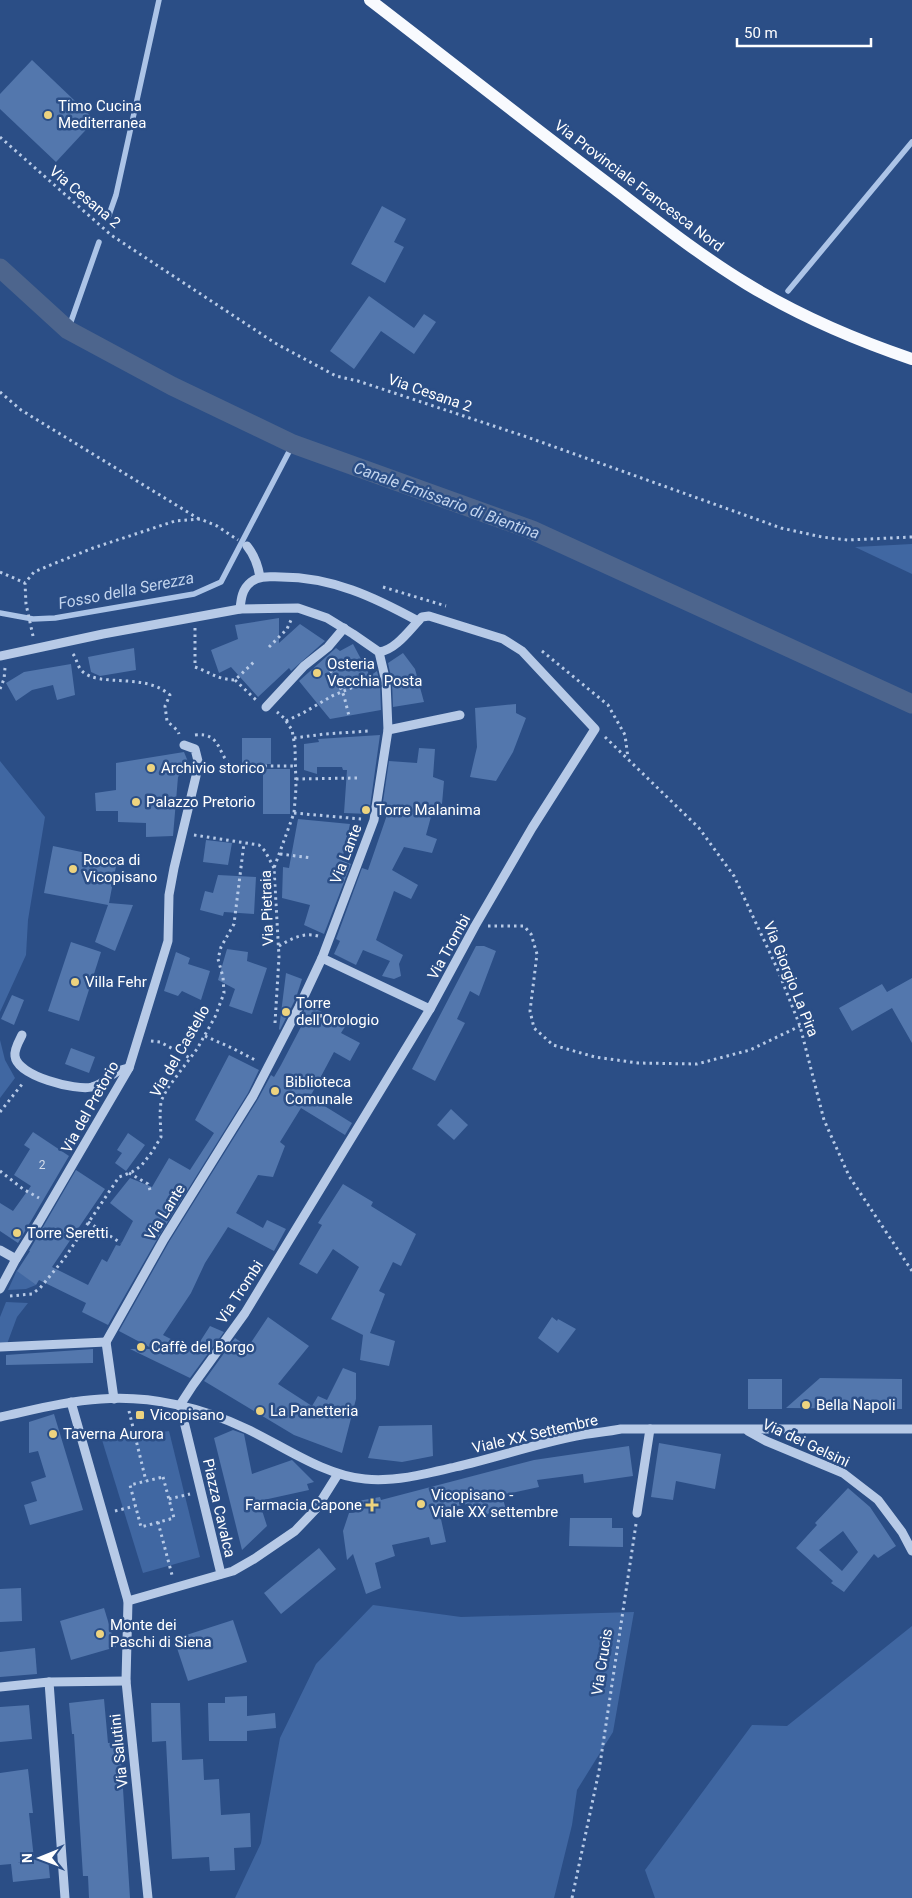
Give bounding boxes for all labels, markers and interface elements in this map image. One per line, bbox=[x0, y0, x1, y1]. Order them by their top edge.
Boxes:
scale bar bbox=[737, 15, 871, 47]
text: 50 m bbox=[744, 24, 778, 42]
place label: Timo Cucina Mediterranea bbox=[58, 97, 146, 132]
marker: Timo Cucina Mediterranea bbox=[42, 109, 54, 121]
street label: Via Provinciale Francesca Nord bbox=[551, 116, 727, 256]
street label: Via Cesana 2 bbox=[46, 162, 124, 232]
street label: Via Cesana 2 bbox=[386, 370, 474, 416]
water label: Canale Emissario di Bientina bbox=[351, 458, 542, 543]
water label: Fosso della Serezza bbox=[57, 568, 195, 613]
place label: Osteria Vecchia Posta bbox=[327, 655, 422, 690]
marker: Osteria Vecchia Posta bbox=[311, 667, 323, 679]
place label: Archivio storico bbox=[161, 759, 265, 777]
marker: Archivio storico bbox=[145, 762, 157, 774]
place label: Palazzo Pretorio bbox=[146, 793, 255, 811]
marker: Palazzo Pretorio bbox=[130, 796, 142, 808]
place label: Torre Malanima bbox=[376, 801, 481, 819]
marker: Torre Malanima bbox=[360, 804, 372, 816]
street label: Via Lante bbox=[326, 822, 366, 886]
place label: Rocca di Vicopisano bbox=[83, 851, 157, 886]
marker: Rocca di Vicopisano bbox=[67, 863, 79, 875]
street label: Via Pietraia bbox=[257, 870, 277, 946]
street label: Via Trombi bbox=[424, 911, 474, 983]
street label: Via Giorgio La Pira bbox=[760, 919, 822, 1039]
place label: Villa Fehr bbox=[85, 973, 147, 991]
marker: Villa Fehr bbox=[69, 976, 81, 988]
place label: Torre dell'Orologio bbox=[296, 994, 379, 1029]
street label: Via del Castello bbox=[146, 1002, 214, 1100]
marker: Torre dell'Orologio bbox=[280, 1006, 292, 1018]
street label: Via del Pretorio bbox=[57, 1058, 123, 1156]
place label: Biblioteca Comunale bbox=[285, 1073, 353, 1108]
marker: Biblioteca Comunale bbox=[269, 1085, 281, 1097]
house number: 2 bbox=[39, 1158, 46, 1172]
street label: Via Lante bbox=[141, 1181, 189, 1243]
place label: Torre Seretti bbox=[27, 1224, 109, 1242]
marker: Torre Seretti bbox=[11, 1227, 23, 1239]
street label: Via Trombi bbox=[213, 1257, 267, 1327]
place label: Caffè del Borgo bbox=[151, 1338, 254, 1356]
marker: Caffè del Borgo bbox=[135, 1341, 147, 1353]
place label: Bella Napoli bbox=[816, 1396, 896, 1414]
marker: Bella Napoli bbox=[800, 1399, 812, 1411]
place label: La Panetteria bbox=[270, 1402, 358, 1420]
marker: La Panetteria bbox=[254, 1405, 266, 1417]
place label: Vicopisano bbox=[150, 1406, 224, 1424]
marker: Vicopisano bbox=[134, 1409, 146, 1421]
street label: Viale XX Settembre bbox=[470, 1411, 600, 1457]
street label: Via dei Gelsini bbox=[760, 1415, 852, 1471]
place label: Taverna Aurora bbox=[63, 1425, 164, 1443]
marker: Taverna Aurora bbox=[47, 1428, 59, 1440]
street label: Piazza Cavalca bbox=[199, 1457, 239, 1559]
place label: Vicopisano - Viale XX settembre bbox=[431, 1486, 558, 1521]
place label: Farmacia Capone bbox=[245, 1496, 362, 1514]
marker: Vicopisano - Viale XX settembre bbox=[415, 1498, 427, 1510]
marker: Farmacia Capone bbox=[366, 1499, 378, 1511]
place label: Monte dei Paschi di Siena bbox=[110, 1616, 212, 1651]
street label: Via Crucis bbox=[588, 1627, 616, 1697]
marker: Monte dei Paschi di Siena bbox=[94, 1628, 106, 1640]
street label: Via Salutini bbox=[106, 1713, 132, 1789]
north arrow bbox=[15, 1833, 65, 1883]
text: N bbox=[19, 1853, 35, 1863]

